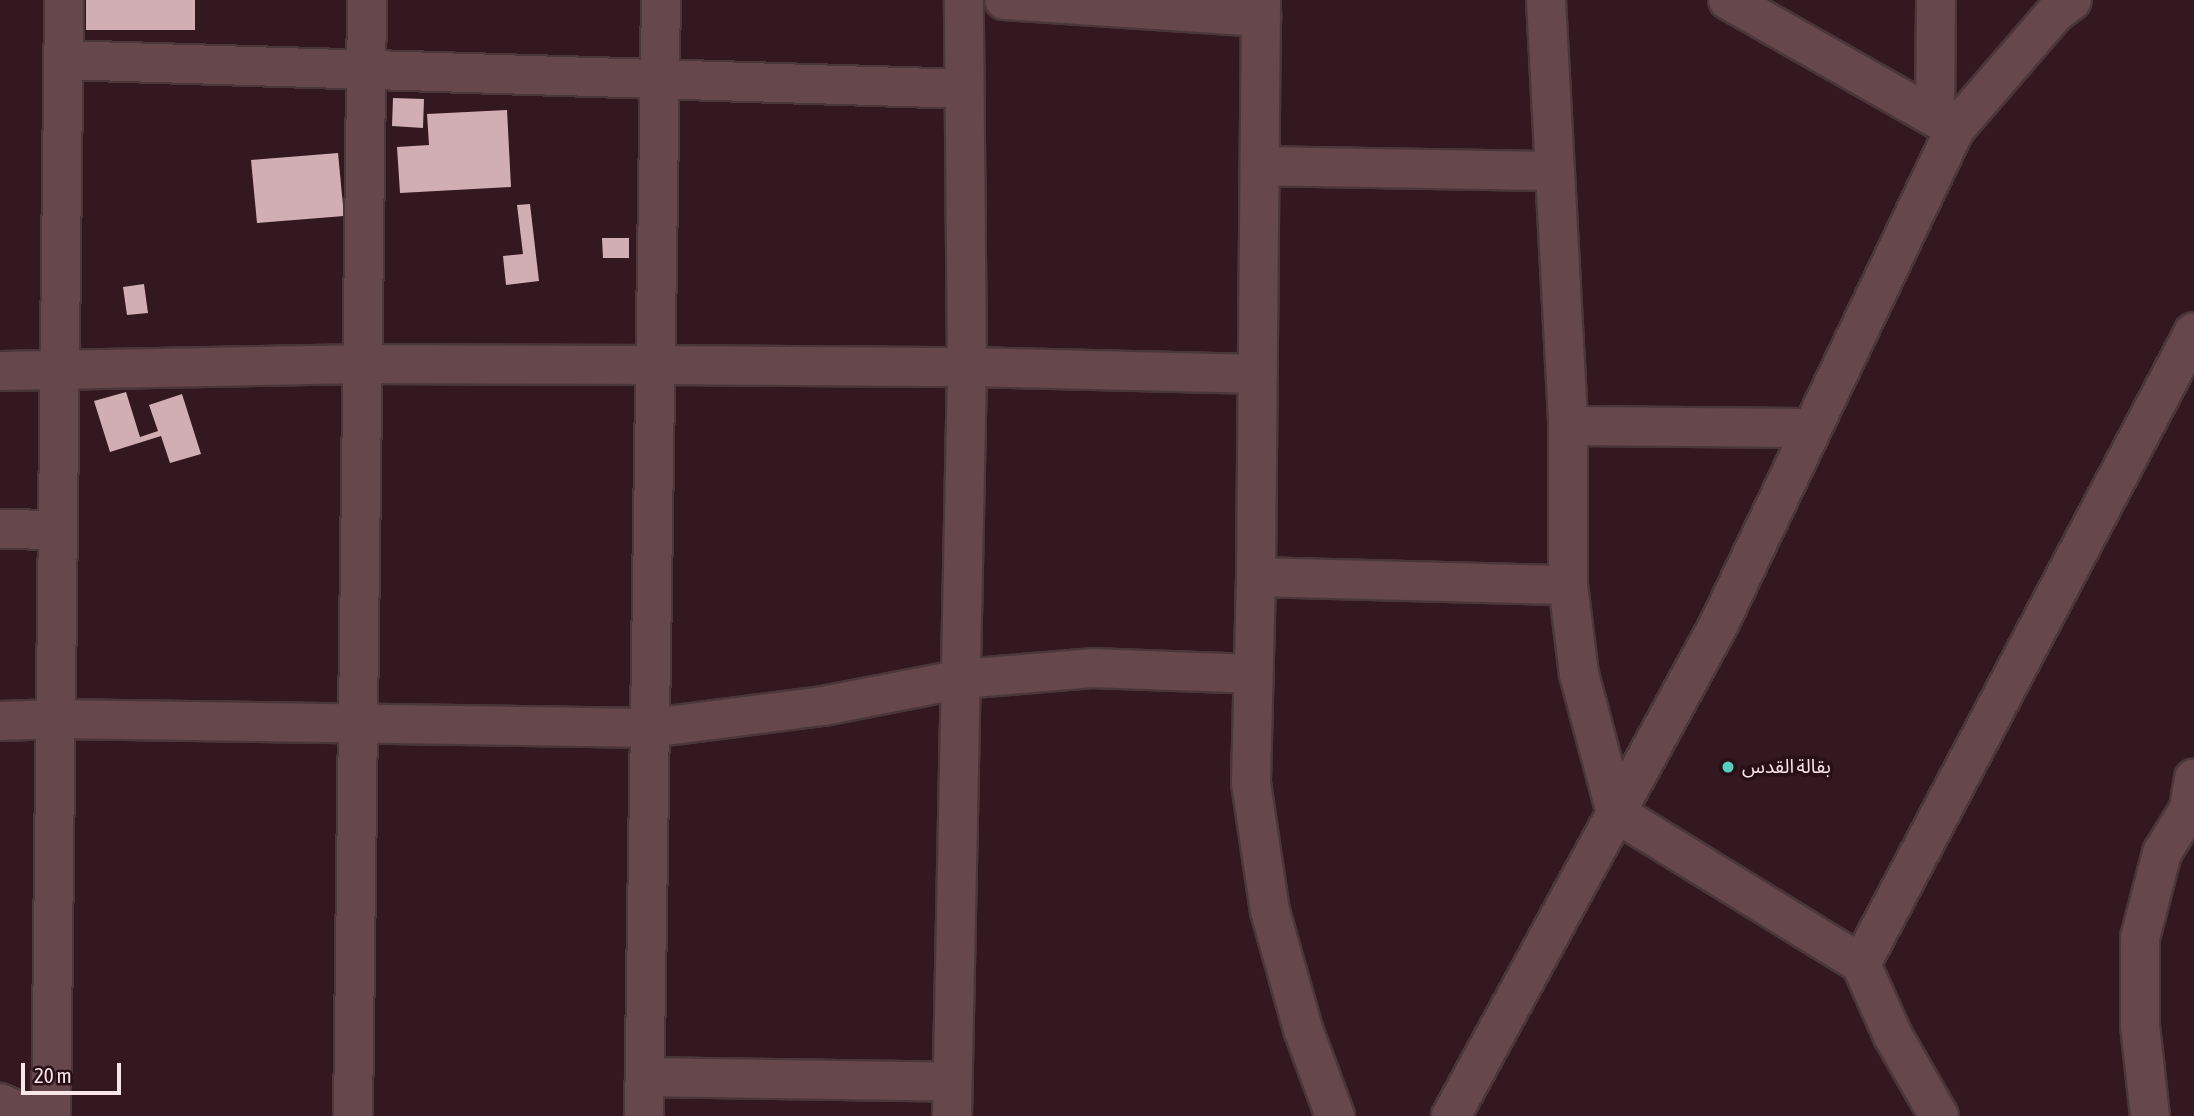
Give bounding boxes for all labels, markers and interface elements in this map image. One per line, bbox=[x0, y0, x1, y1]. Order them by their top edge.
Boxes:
place label: بقالة القدس bbox=[1742, 756, 1831, 778]
marker: بقالة القدس bbox=[1720, 759, 1736, 775]
scale bar bbox=[24, 1050, 124, 1094]
text: 20 m bbox=[34, 1063, 72, 1087]

